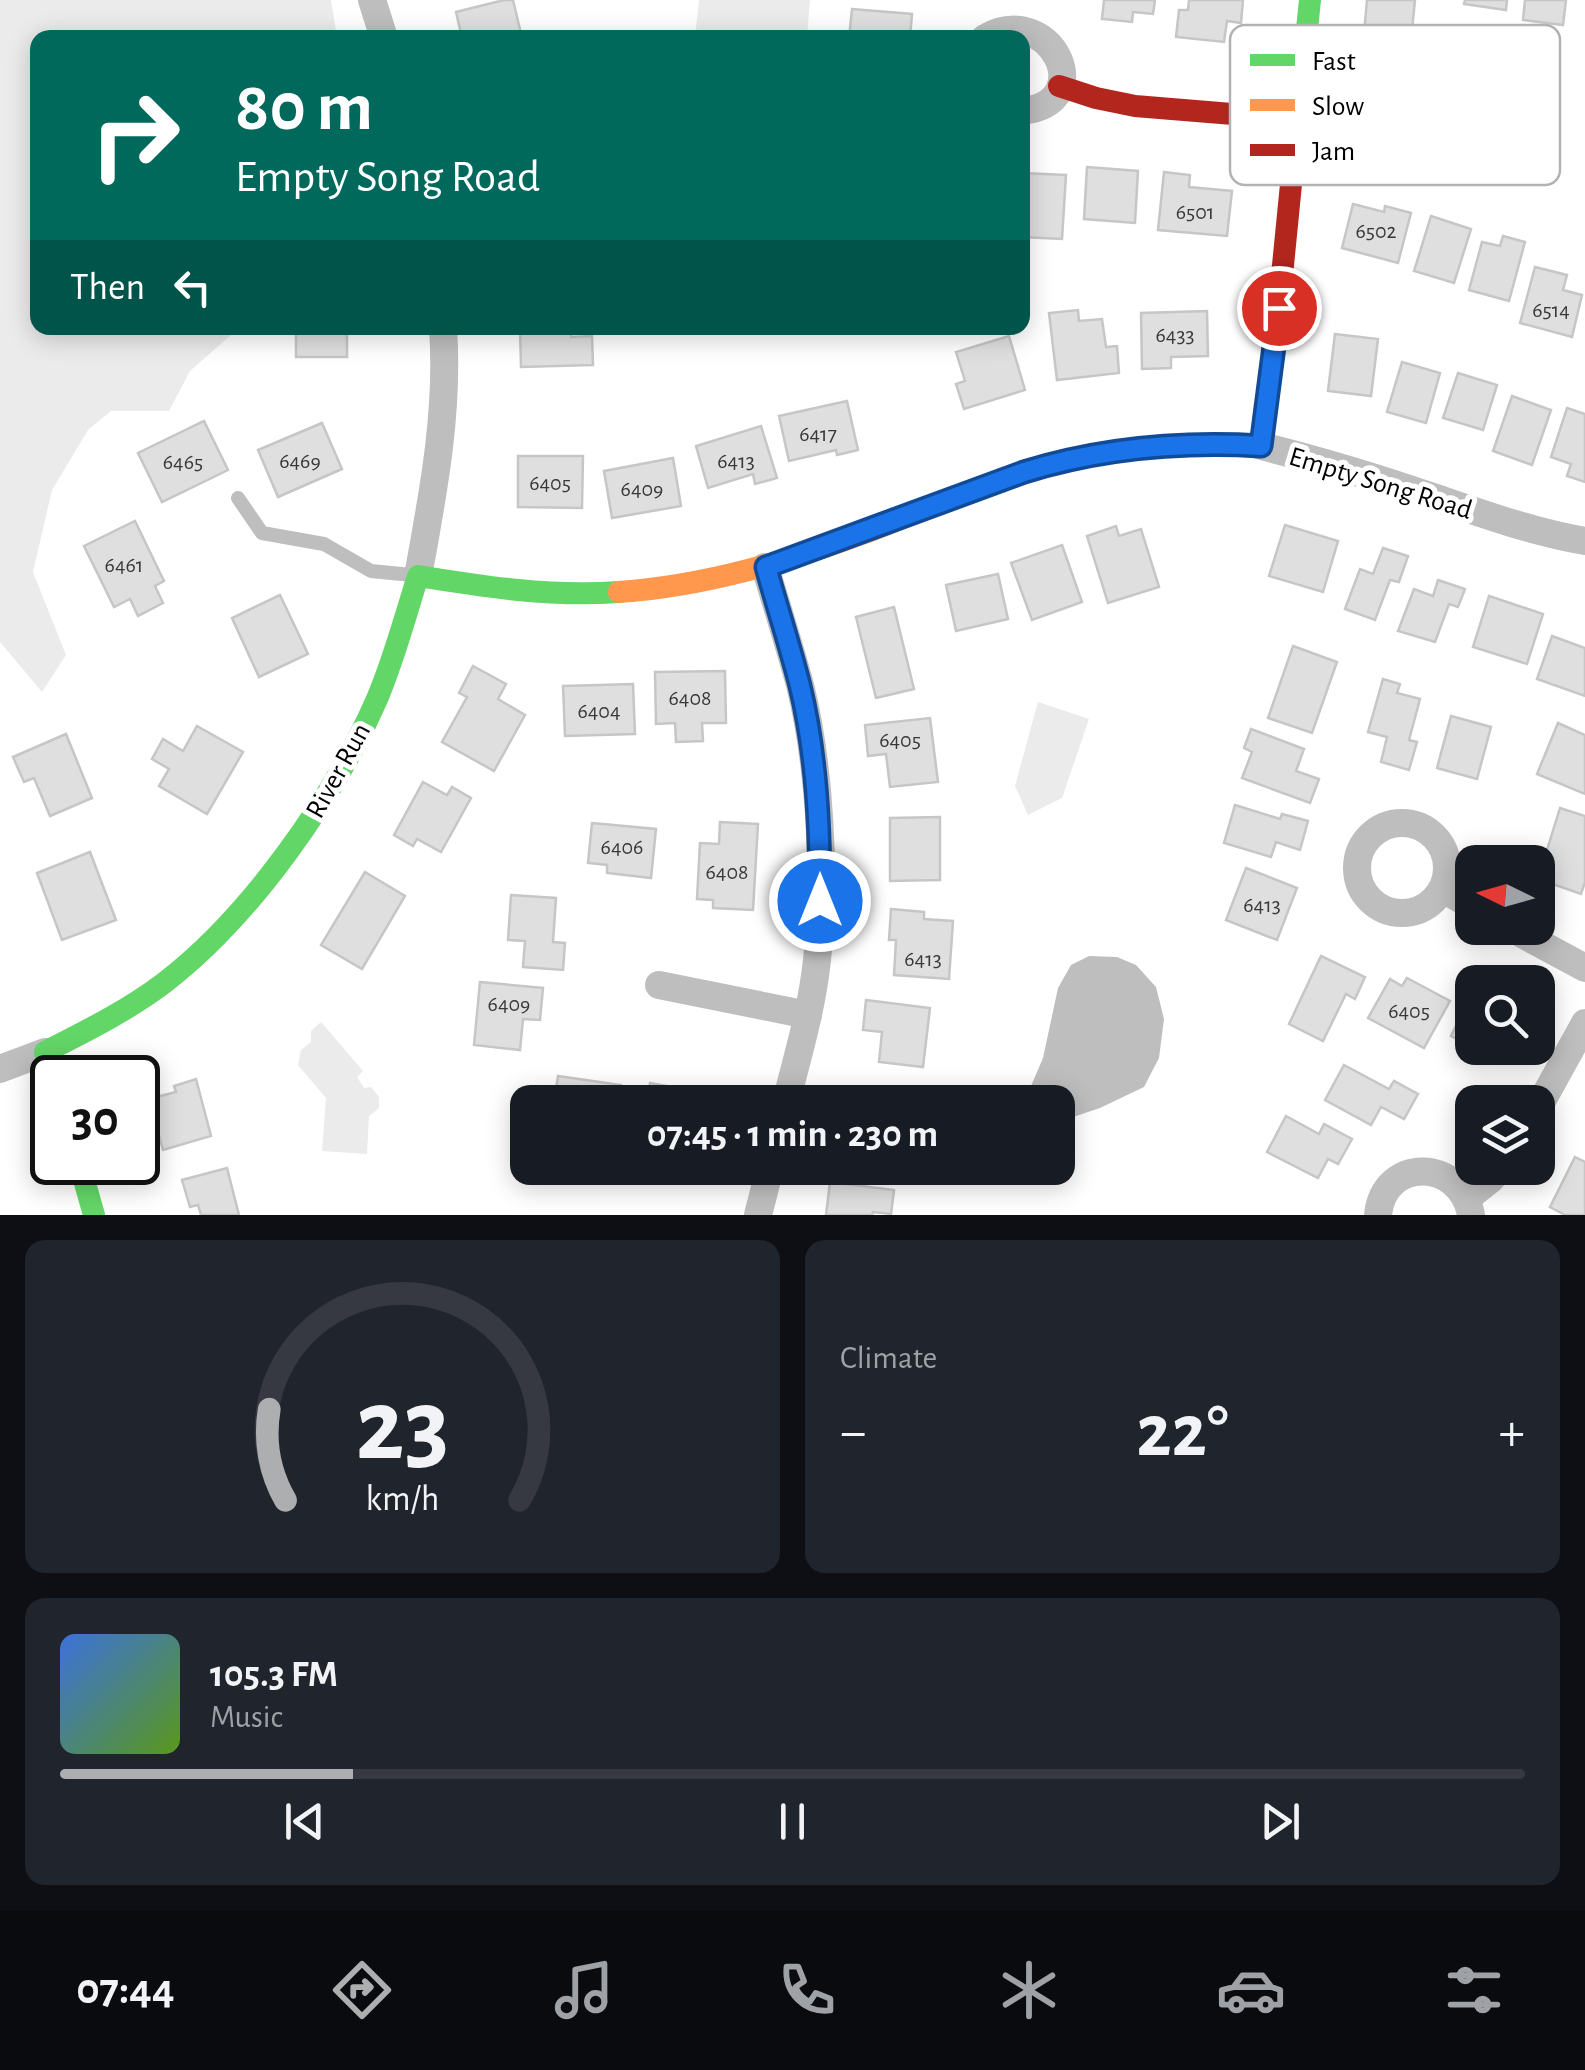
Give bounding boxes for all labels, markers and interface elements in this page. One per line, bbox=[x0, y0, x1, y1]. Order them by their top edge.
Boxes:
legend bbox=[1230, 25, 1560, 185]
text: Fast bbox=[1312, 48, 1356, 76]
icon: right bbox=[70, 70, 200, 200]
text: 80 m bbox=[235, 73, 373, 143]
text: Slow bbox=[1312, 93, 1364, 121]
text: Jam bbox=[1312, 138, 1355, 166]
text: Empty Song Road bbox=[235, 155, 540, 200]
house number: 6501 bbox=[1176, 201, 1214, 223]
house number: 6502 bbox=[1355, 220, 1397, 242]
icon: left bbox=[165, 260, 220, 315]
pin bbox=[1237, 266, 1322, 351]
text: Then bbox=[70, 269, 145, 307]
icon: arrive bbox=[1252, 281, 1307, 336]
house number: 6514 bbox=[1532, 299, 1570, 321]
house number: 6433 bbox=[1155, 324, 1195, 346]
house number: 6417 bbox=[799, 423, 837, 445]
street label: Empty Song Road bbox=[1286, 443, 1475, 525]
house number: 6469 bbox=[279, 450, 321, 472]
house number: 6413 bbox=[717, 450, 755, 472]
house number: 6465 bbox=[163, 451, 203, 473]
house number: 6405 bbox=[529, 472, 571, 494]
house number: 6409 bbox=[621, 478, 663, 500]
house number: 6461 bbox=[105, 554, 143, 576]
house number: 6408 bbox=[669, 687, 711, 709]
house number: 6404 bbox=[577, 700, 621, 722]
street label: River Run bbox=[301, 719, 376, 823]
house number: 6405 bbox=[879, 729, 921, 751]
house number: 6406 bbox=[601, 836, 643, 858]
north arrow bbox=[1455, 845, 1555, 945]
map controls bbox=[1455, 845, 1555, 1185]
position arrow bbox=[768, 849, 872, 953]
house number: 6408 bbox=[706, 861, 748, 883]
house number: 6413 bbox=[1243, 894, 1281, 916]
house number: 6413 bbox=[904, 948, 942, 970]
button: search bbox=[1455, 965, 1555, 1065]
house number: 6409 bbox=[488, 993, 530, 1015]
house number: 6405 bbox=[1388, 1000, 1430, 1022]
speed limit sign: 30 bbox=[30, 1055, 160, 1185]
button: layers bbox=[1455, 1085, 1555, 1185]
text: 07:45 · 1 min · 230 m bbox=[647, 1116, 938, 1154]
text: Climate bbox=[840, 1342, 937, 1374]
text: 23 bbox=[356, 1375, 449, 1479]
text: 22° bbox=[1136, 1395, 1229, 1470]
text: − bbox=[840, 1405, 866, 1460]
text: + bbox=[1499, 1405, 1525, 1460]
text: km/h bbox=[366, 1481, 439, 1517]
text: 105.3 FM bbox=[210, 1656, 338, 1694]
text: Music bbox=[210, 1701, 283, 1733]
icon: previous bbox=[277, 1794, 332, 1849]
icon: pause bbox=[765, 1794, 820, 1849]
icon: next bbox=[1253, 1794, 1308, 1849]
icon: directions bbox=[327, 1955, 397, 2025]
icon: music bbox=[549, 1955, 619, 2025]
icon: phone bbox=[772, 1955, 842, 2025]
icon: climate bbox=[994, 1955, 1064, 2025]
icon: car bbox=[1216, 1955, 1286, 2025]
icon: filters bbox=[1439, 1955, 1509, 2025]
text: 07:44 bbox=[76, 1967, 175, 2012]

